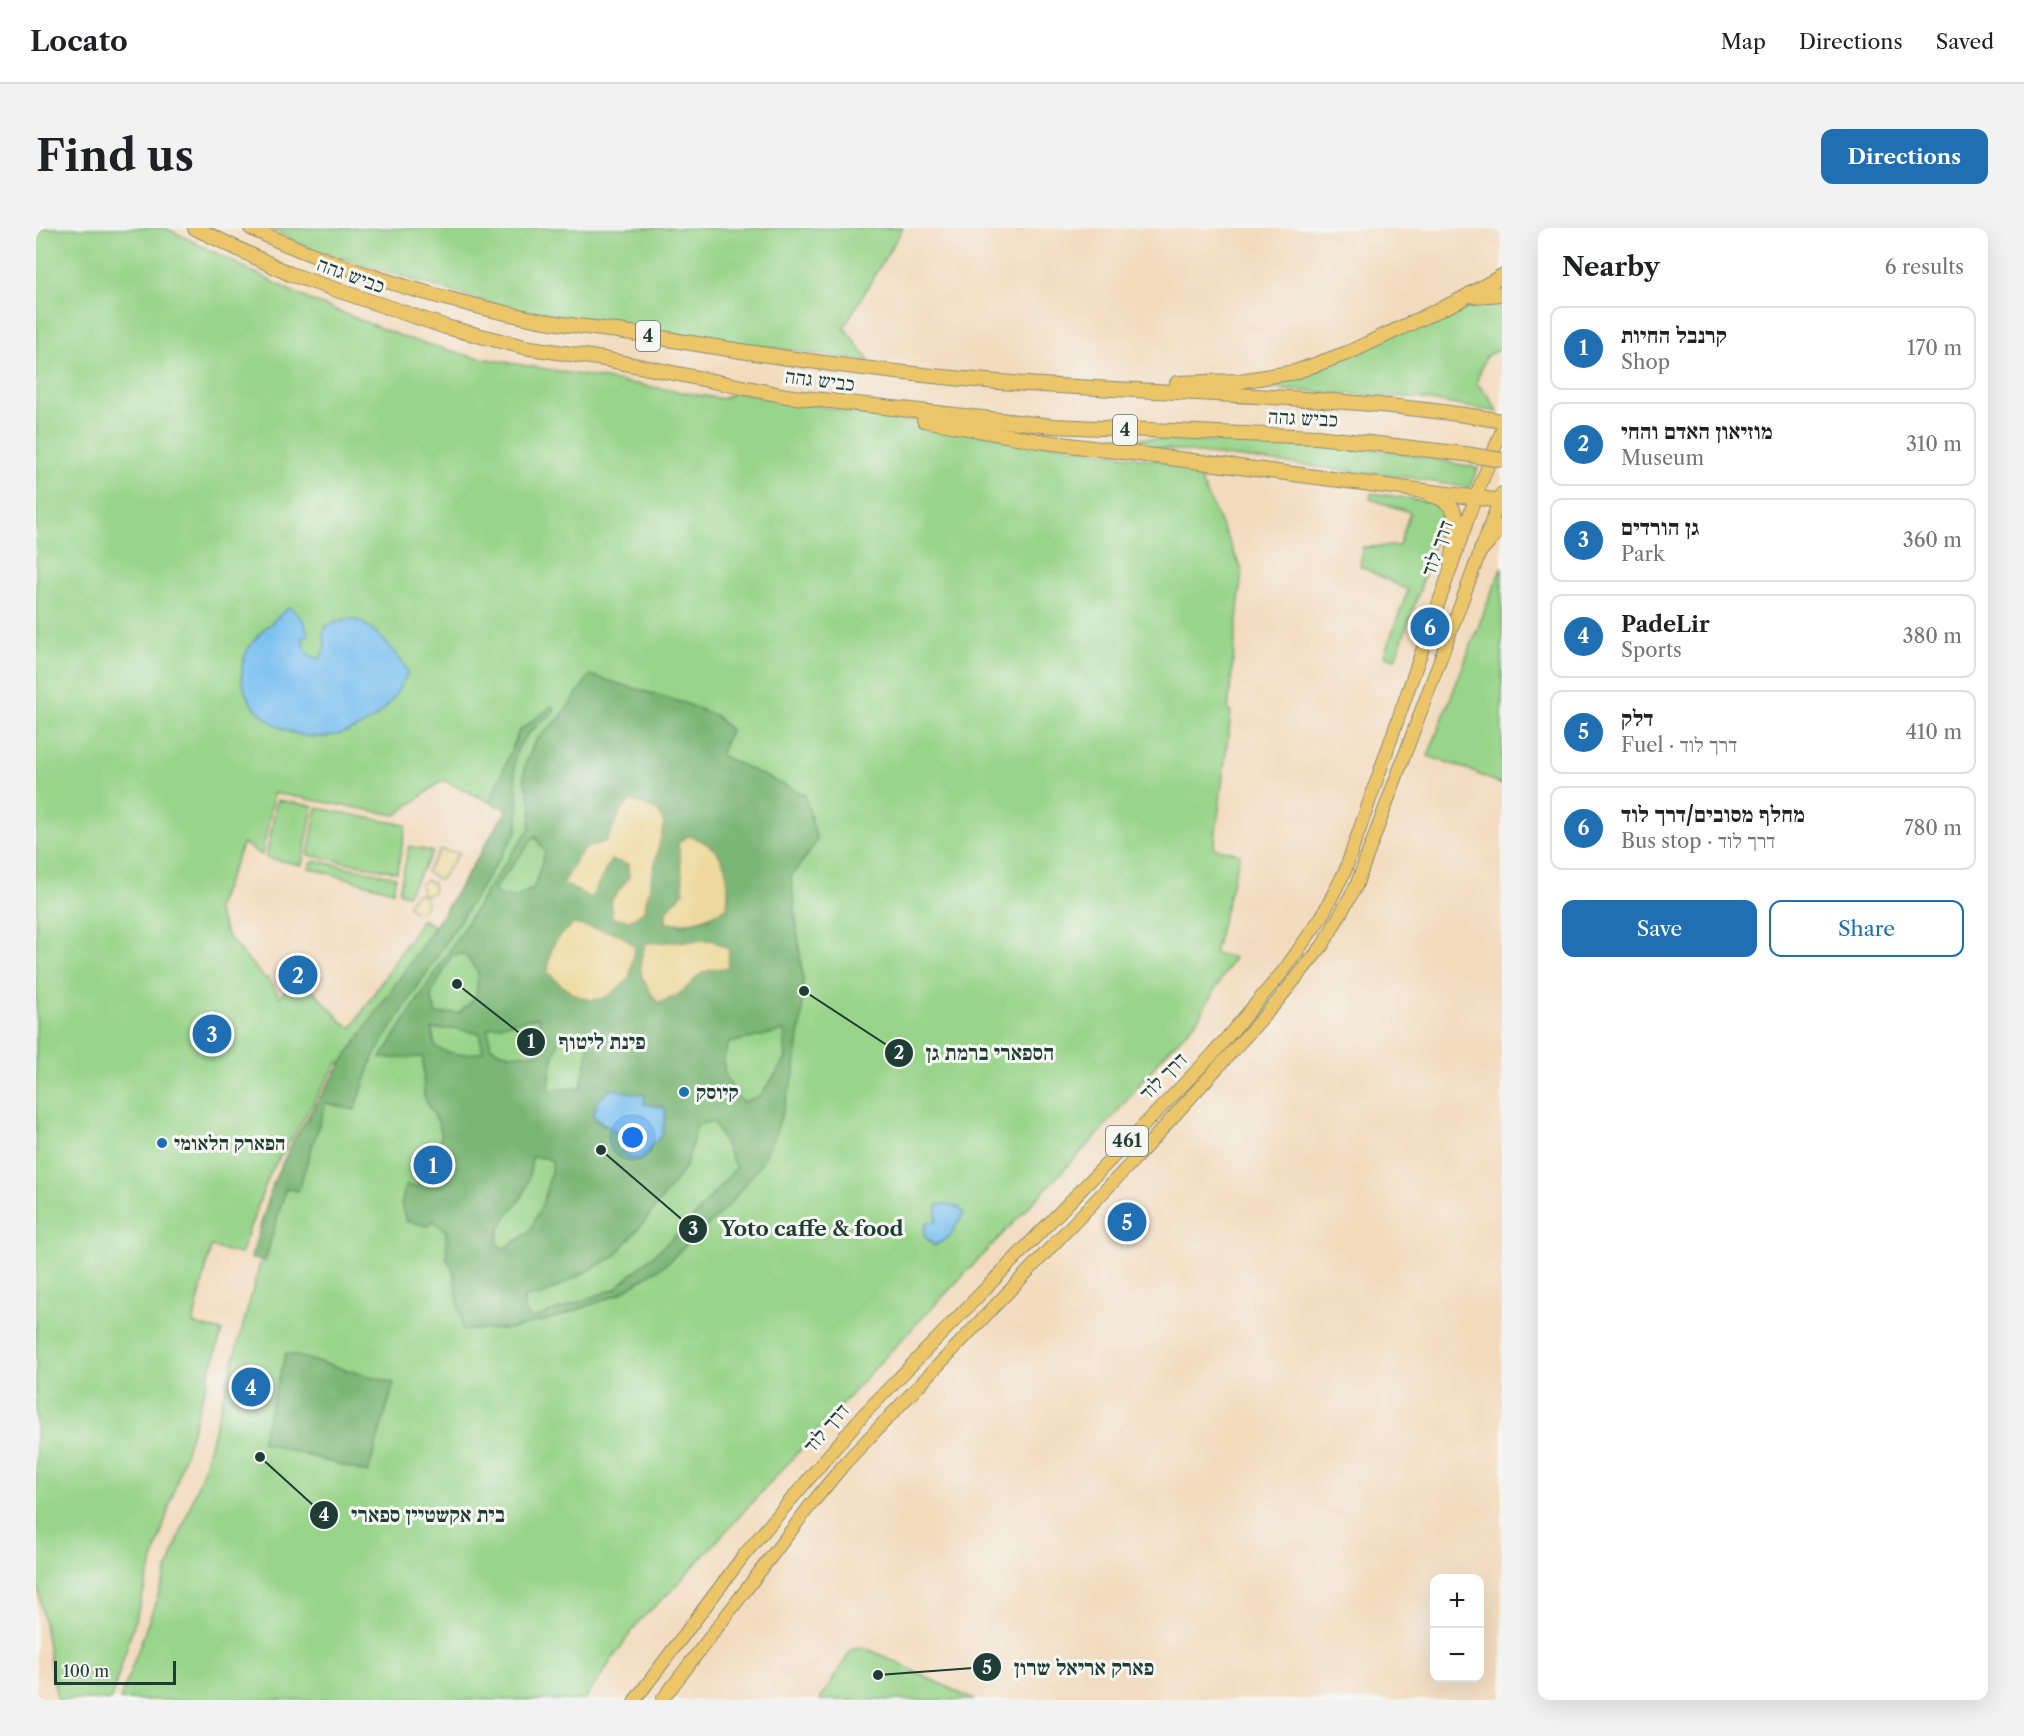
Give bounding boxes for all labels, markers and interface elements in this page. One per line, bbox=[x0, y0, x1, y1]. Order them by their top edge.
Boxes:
text: Locato bbox=[30, 24, 128, 58]
text: Map bbox=[1721, 29, 1766, 54]
text: Directions bbox=[1799, 29, 1903, 54]
text: Saved bbox=[1936, 29, 1994, 54]
button: Directions bbox=[1821, 129, 1988, 184]
text: Find us bbox=[36, 130, 194, 182]
text: Nearby bbox=[1562, 251, 1660, 283]
street label: כביש גהה bbox=[314, 252, 388, 298]
text: 6 results bbox=[1885, 255, 1964, 279]
road number: 4 bbox=[636, 321, 660, 351]
text: קרנבל החיות bbox=[1621, 322, 1727, 349]
text: 1 bbox=[1579, 336, 1588, 360]
text: 170 m bbox=[1907, 336, 1962, 360]
text: Shop bbox=[1621, 350, 1670, 374]
street label: כביש גהה bbox=[784, 364, 856, 396]
street label: כביש גהה bbox=[1267, 404, 1339, 432]
road number: 4 bbox=[1113, 415, 1137, 445]
text: מוזיאון האדם והחי bbox=[1621, 418, 1773, 445]
text: 2 bbox=[1578, 432, 1589, 456]
text: 310 m bbox=[1906, 432, 1962, 456]
text: Museum bbox=[1621, 446, 1704, 470]
text: גן הורדים bbox=[1621, 514, 1699, 541]
street label: דרך לוד bbox=[1416, 517, 1458, 579]
text: 3 bbox=[1578, 528, 1589, 552]
text: 360 m bbox=[1903, 528, 1962, 552]
text: Park bbox=[1621, 542, 1664, 566]
pin: 6 bbox=[1410, 604, 1450, 650]
text: PadeLir bbox=[1621, 611, 1710, 638]
text: 4 bbox=[1578, 624, 1589, 648]
text: 380 m bbox=[1903, 624, 1962, 648]
text: Sports bbox=[1621, 638, 1682, 662]
text: דלק bbox=[1621, 705, 1653, 732]
text: 5 bbox=[1578, 720, 1589, 744]
text: 410 m bbox=[1905, 720, 1962, 744]
text: Fuel · דרך לוד bbox=[1621, 733, 1737, 757]
text: מחלף מסובים/דרך לוד bbox=[1621, 801, 1805, 828]
text: 6 bbox=[1578, 816, 1589, 840]
text: 780 m bbox=[1904, 816, 1962, 840]
text: Bus stop · דרך לוד bbox=[1621, 829, 1775, 853]
button: Save bbox=[1562, 900, 1757, 957]
button: Share bbox=[1769, 900, 1964, 957]
pin: 2 bbox=[278, 952, 318, 998]
pin: 3 bbox=[192, 1012, 231, 1056]
callout: פינת ליטוף bbox=[516, 1022, 657, 1061]
text: פינת ליטוף bbox=[558, 1029, 646, 1054]
text: 1 bbox=[527, 1031, 535, 1053]
callout: הספארי ברמת גן bbox=[884, 1034, 1066, 1073]
text: הספארי ברמת גן bbox=[926, 1040, 1054, 1065]
text: 2 bbox=[894, 1042, 904, 1064]
street label: דרך לוד bbox=[1134, 1047, 1192, 1105]
place label: קיוסק bbox=[696, 1080, 739, 1104]
marker: קיוסק bbox=[677, 1085, 691, 1099]
your location bbox=[618, 1123, 647, 1152]
road number: 461 bbox=[1106, 1126, 1148, 1156]
place label: הפארק הלאומי bbox=[174, 1131, 285, 1155]
marker: הפארק הלאומי bbox=[155, 1136, 169, 1150]
pin: 1 bbox=[414, 1142, 452, 1188]
pin: 5 bbox=[1108, 1200, 1146, 1244]
callout: Yoto caffe & food bbox=[678, 1209, 915, 1248]
text: Yoto caffe & food bbox=[719, 1216, 904, 1241]
text: 3 bbox=[688, 1218, 698, 1240]
pin: 4 bbox=[232, 1364, 270, 1410]
street label: דרך לוד bbox=[798, 1398, 854, 1458]
callout: בית אקשטיין ספארי bbox=[309, 1495, 517, 1534]
text: בית אקשטיין ספארי bbox=[351, 1502, 505, 1527]
text: 4 bbox=[319, 1504, 329, 1526]
map controls bbox=[1430, 1574, 1484, 1682]
button: + bbox=[1430, 1574, 1484, 1628]
button: − bbox=[1430, 1628, 1484, 1682]
callout: פארק אריאל שרון bbox=[972, 1648, 1166, 1687]
text: פארק אריאל שרון bbox=[1014, 1655, 1154, 1680]
text: 5 bbox=[982, 1657, 992, 1679]
scale bar bbox=[54, 1658, 176, 1686]
text: 100 m bbox=[63, 1661, 109, 1681]

